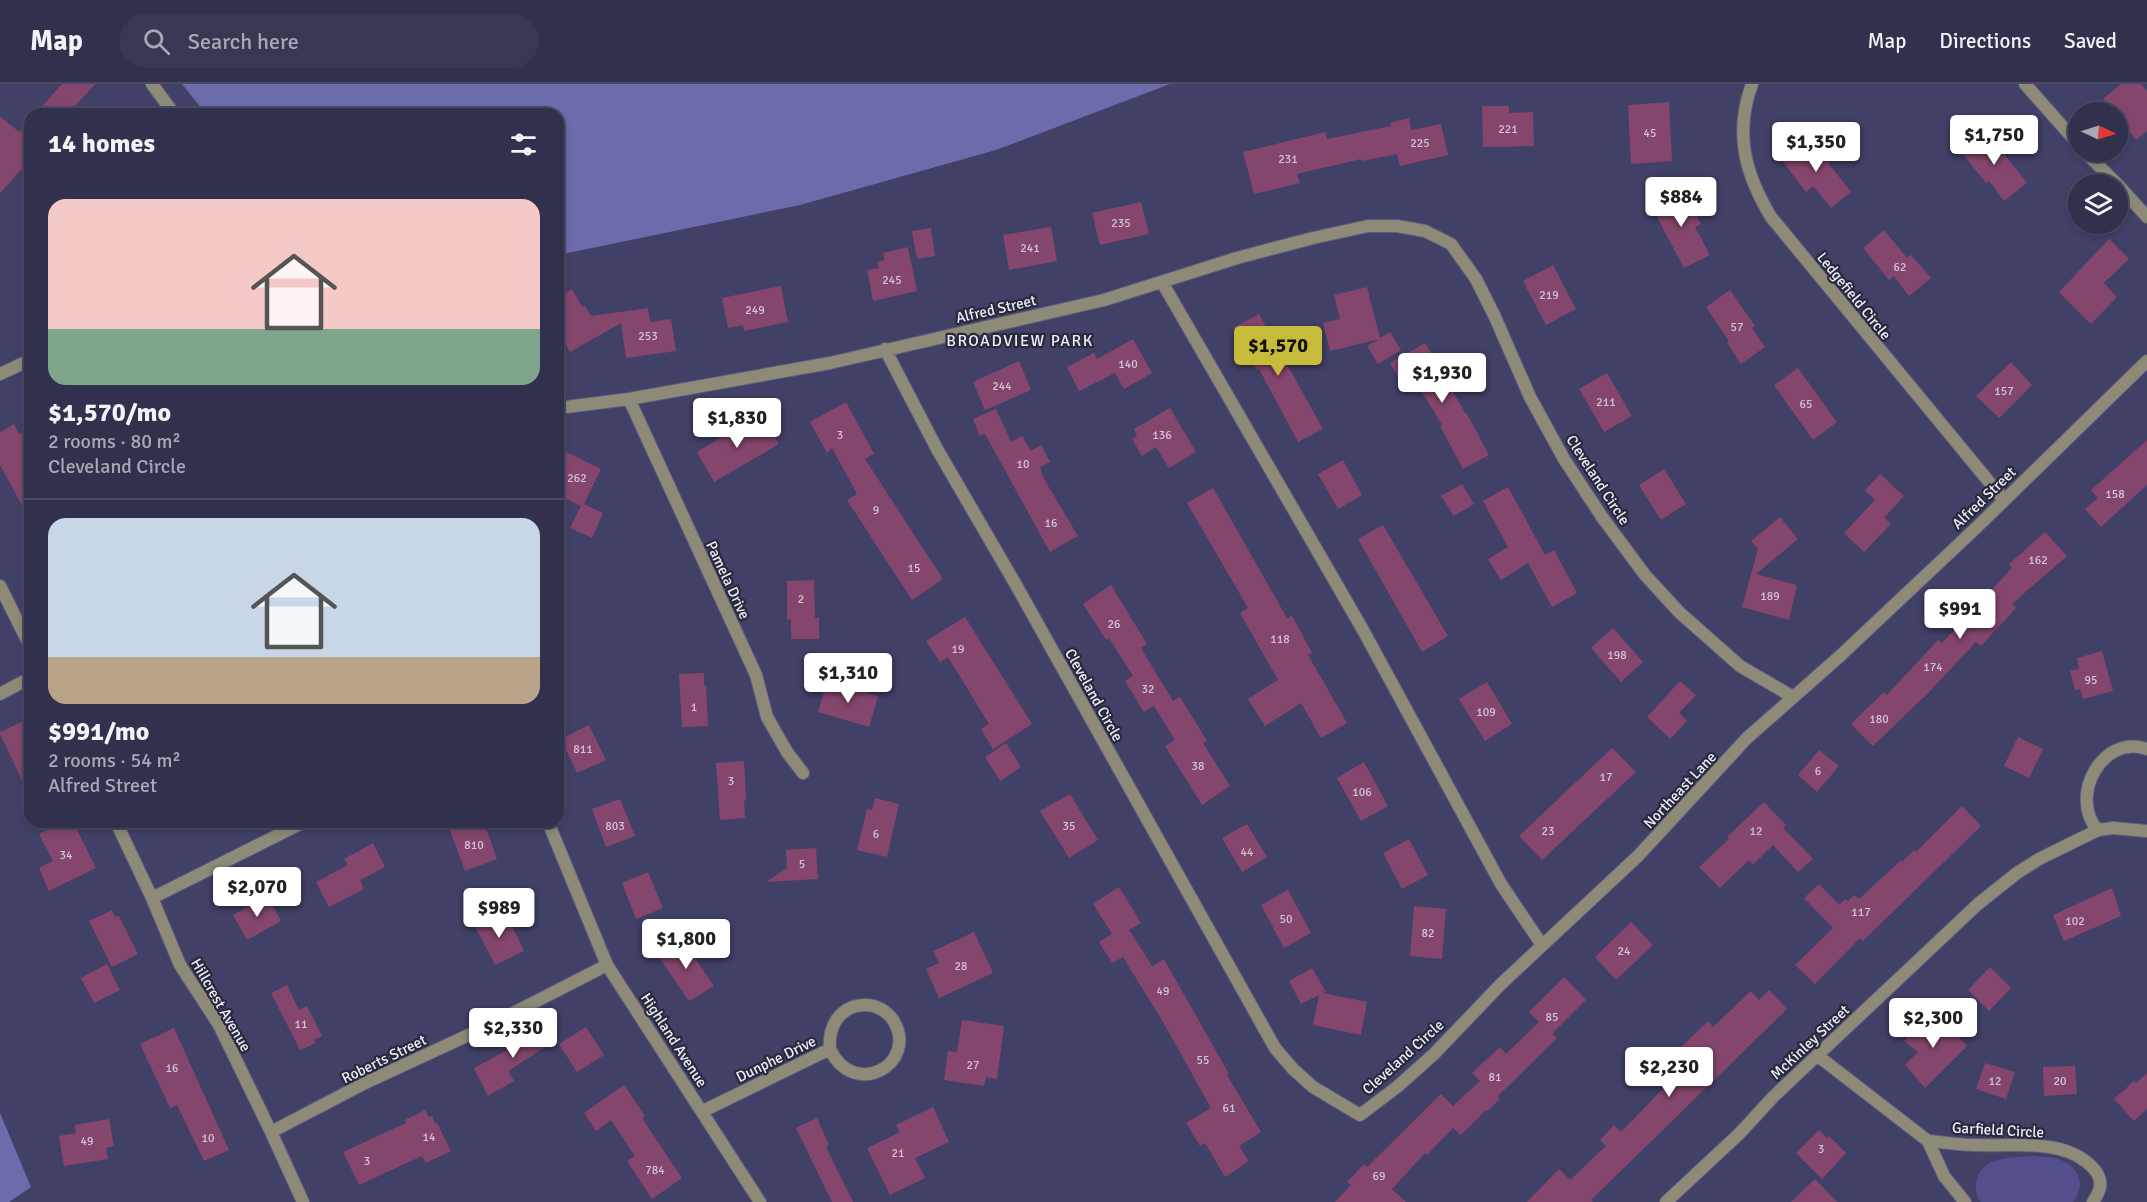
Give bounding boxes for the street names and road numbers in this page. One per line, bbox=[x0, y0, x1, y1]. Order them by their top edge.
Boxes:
street label: Ledgefield Circle bbox=[1813, 249, 1895, 343]
street label: Alfred Street bbox=[954, 291, 1038, 327]
street label: Cleveland Circle bbox=[1562, 432, 1634, 528]
street label: Alfred Street bbox=[1948, 463, 2020, 533]
street label: Pamela Drive bbox=[702, 538, 754, 622]
street label: Cleveland Circle bbox=[1061, 645, 1127, 745]
street label: Northeast Lane bbox=[1640, 748, 1720, 832]
street label: Hillcrest Avenue bbox=[187, 955, 255, 1055]
street label: Highland Avenue bbox=[637, 990, 711, 1090]
street label: McKinley Street bbox=[1767, 1001, 1853, 1083]
street label: Cleveland Circle bbox=[1359, 1016, 1447, 1098]
street label: Roberts Street bbox=[339, 1031, 429, 1087]
street label: Dunphe Drive bbox=[733, 1032, 819, 1086]
street label: Garfield Circle bbox=[1951, 1119, 2045, 1141]

